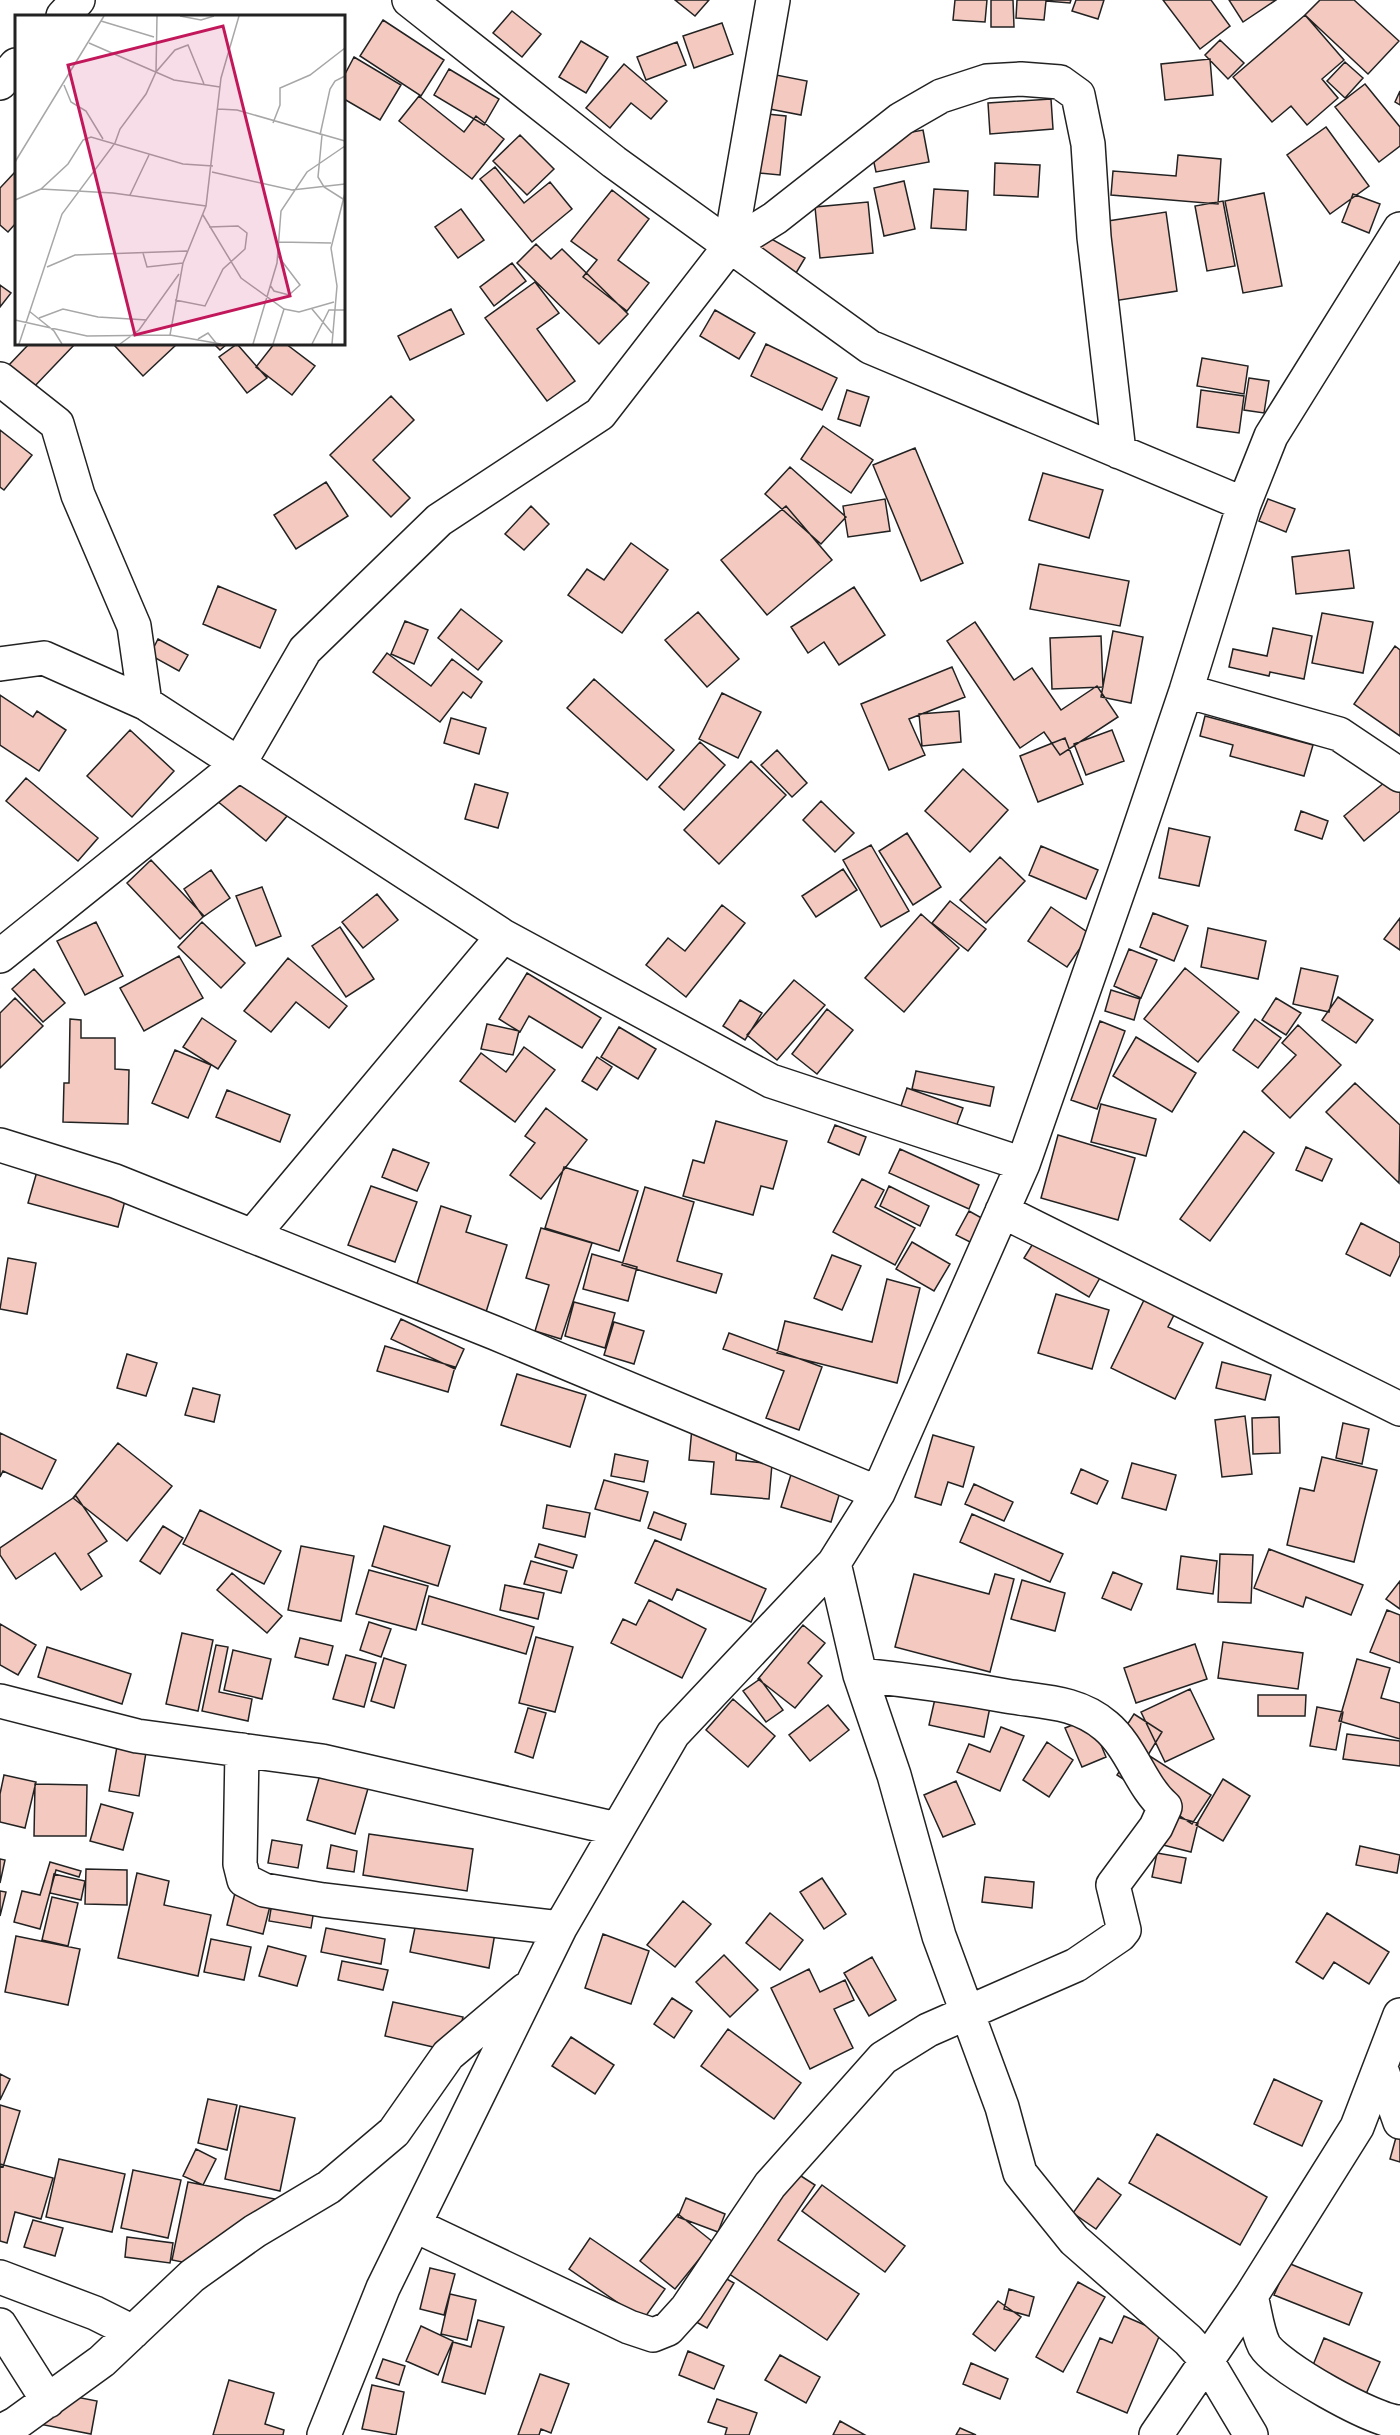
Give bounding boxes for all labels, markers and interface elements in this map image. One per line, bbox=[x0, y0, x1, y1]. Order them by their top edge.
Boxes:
inset map bbox=[15, 15, 345, 345]

